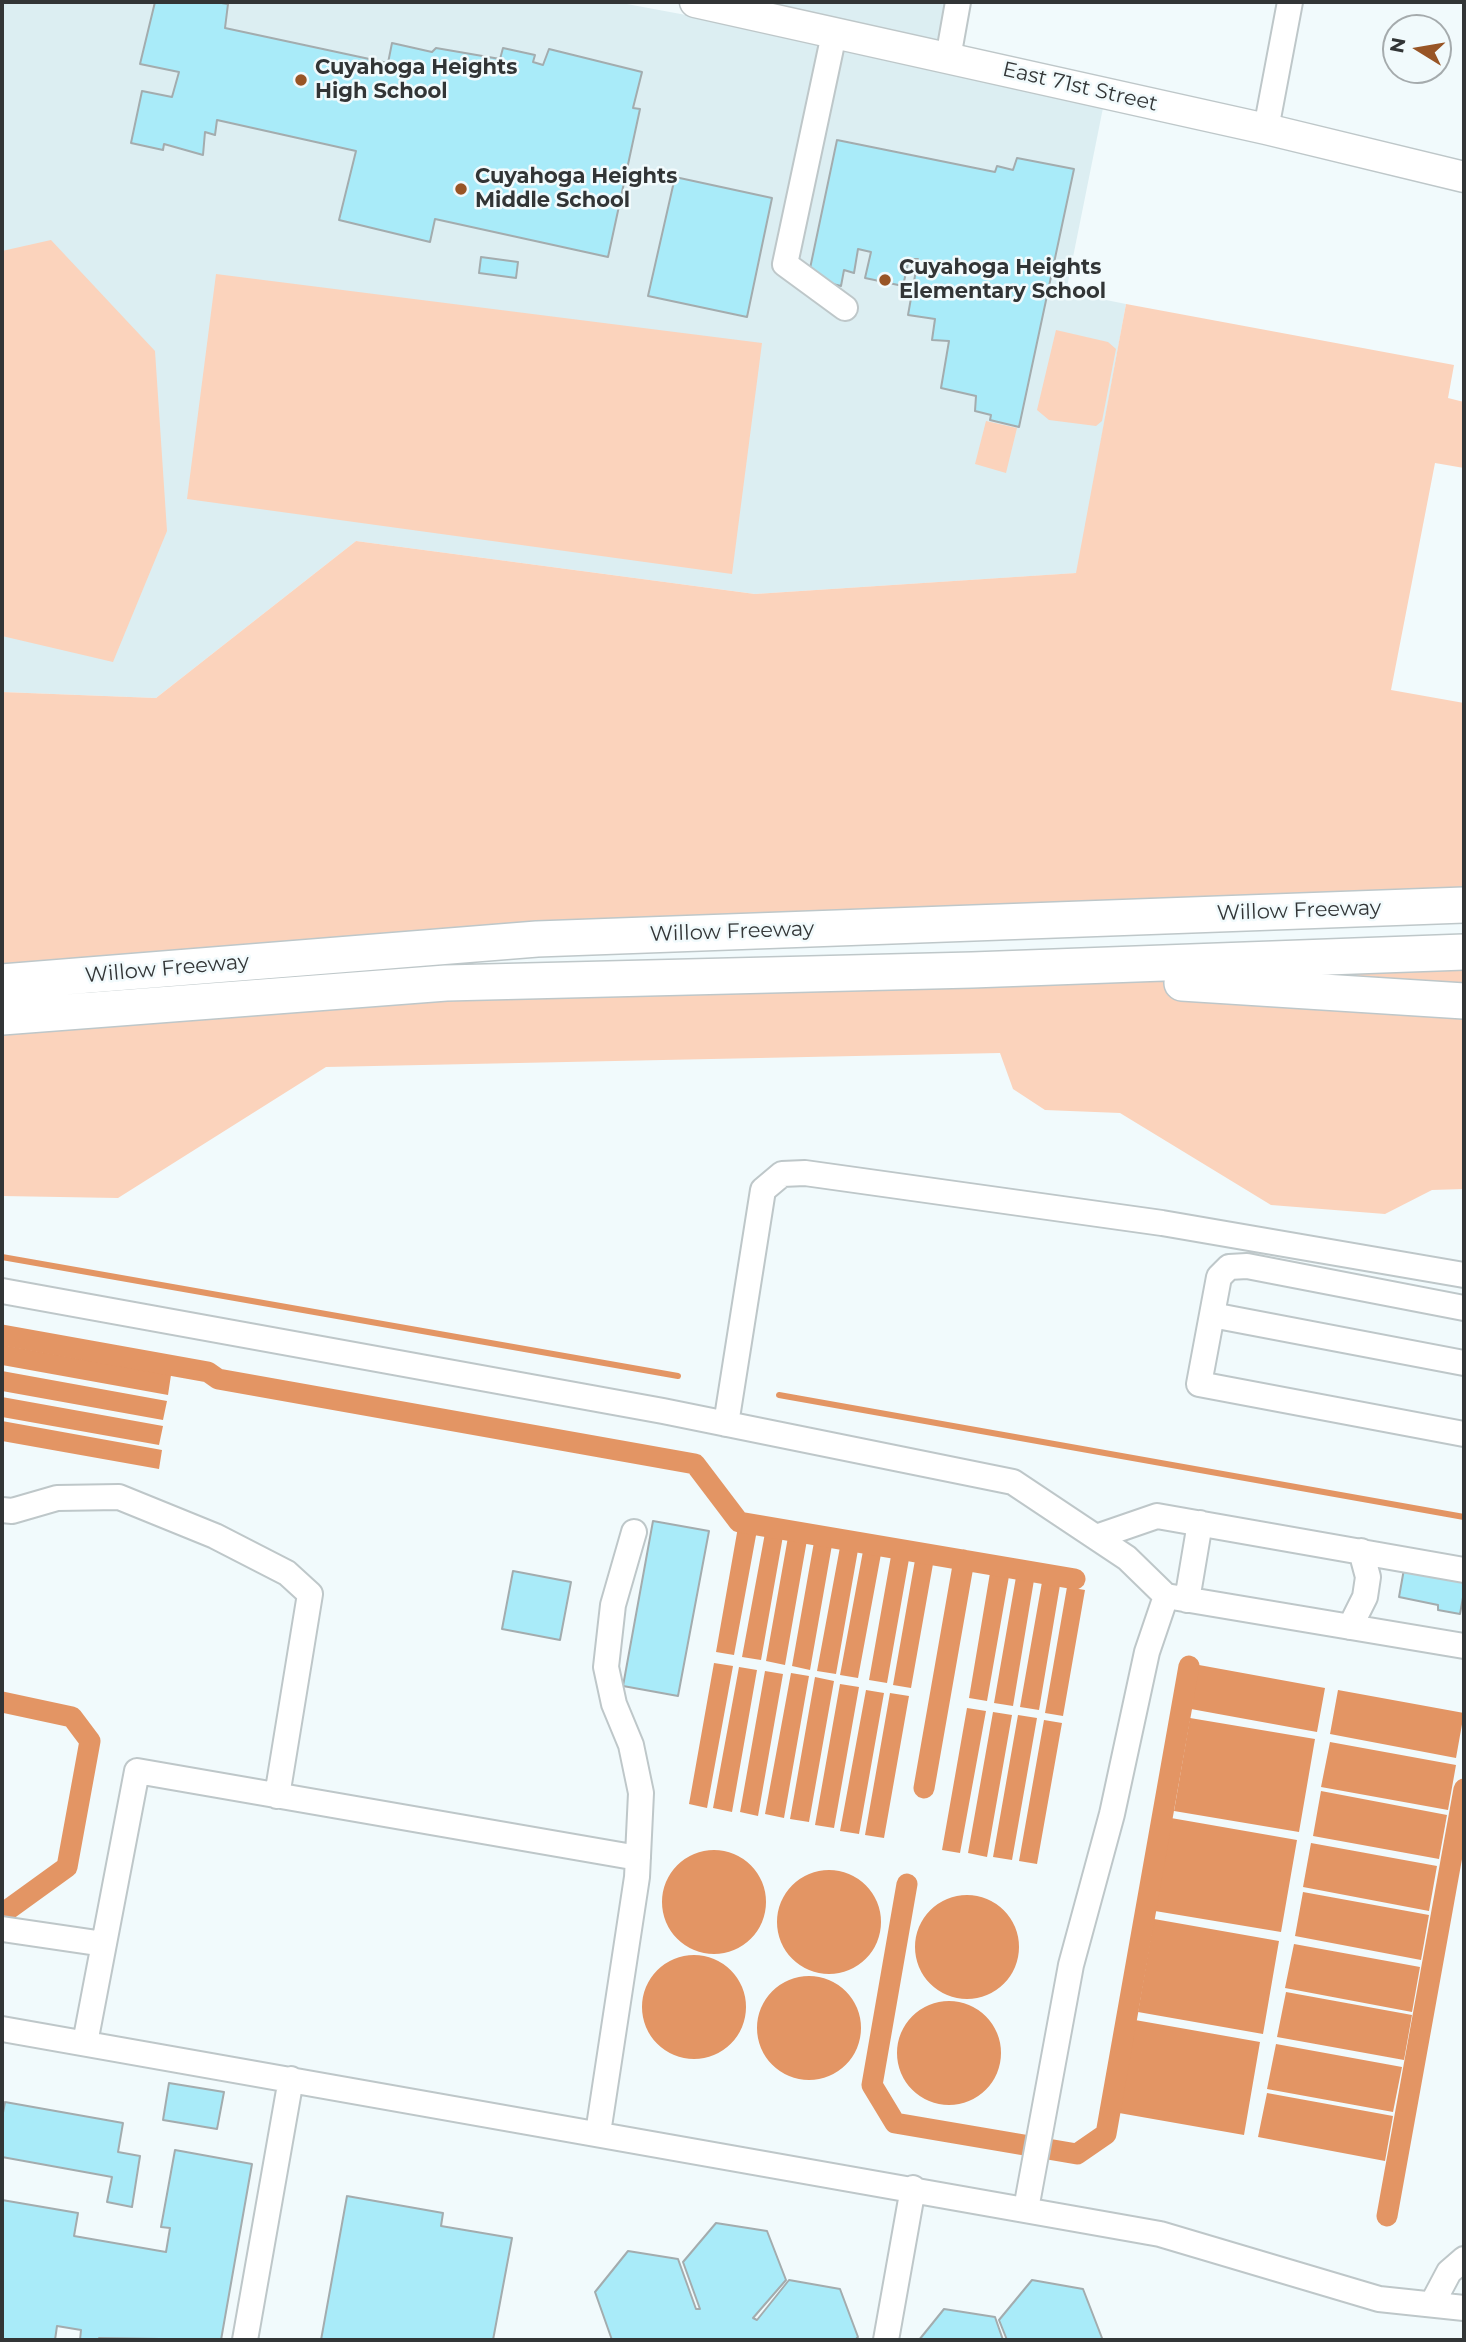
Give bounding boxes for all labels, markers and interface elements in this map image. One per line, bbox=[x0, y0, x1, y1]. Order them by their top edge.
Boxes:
north arrow bbox=[1382, 14, 1452, 84]
text: N bbox=[1385, 36, 1411, 55]
place label: Cuyahoga Heights High School bbox=[315, 55, 517, 105]
street label: East 71st Street bbox=[1000, 57, 1160, 117]
marker: Cuyahoga Heights High School bbox=[293, 72, 309, 88]
place label: Cuyahoga Heights Middle School bbox=[475, 164, 677, 214]
marker: Cuyahoga Heights Middle School bbox=[453, 181, 469, 197]
place label: Cuyahoga Heights Elementary School bbox=[899, 255, 1106, 305]
marker: Cuyahoga Heights Elementary School bbox=[877, 272, 893, 288]
street label: Willow Freeway bbox=[1216, 896, 1382, 926]
street label: Willow Freeway bbox=[649, 917, 815, 947]
street label: Willow Freeway bbox=[84, 949, 250, 989]

